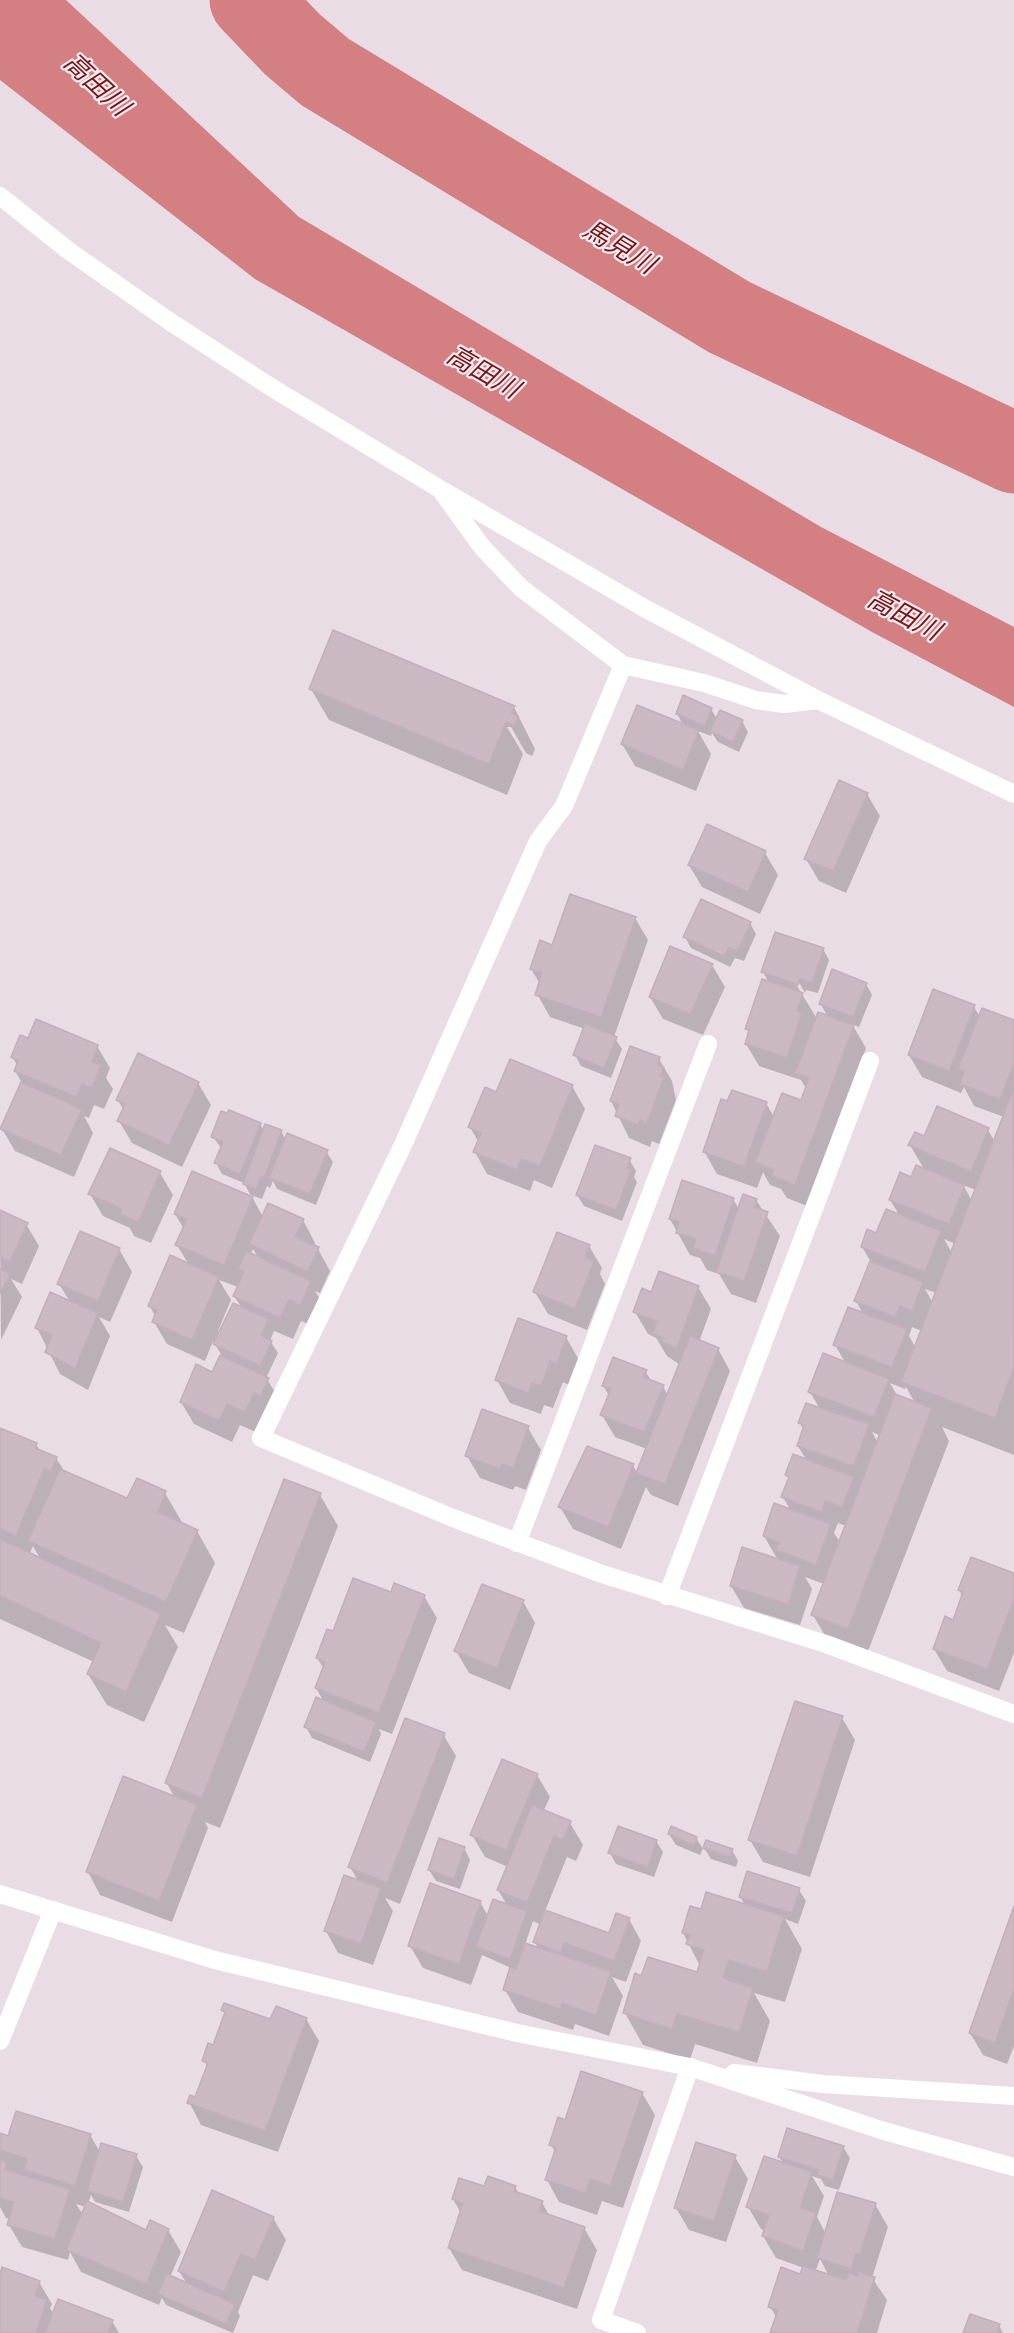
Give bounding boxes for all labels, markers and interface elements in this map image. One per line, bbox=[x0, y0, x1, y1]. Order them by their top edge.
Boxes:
water label: 高田川 bbox=[56, 48, 134, 124]
water label: 馬見川 bbox=[577, 216, 659, 282]
water label: 高田川 bbox=[440, 341, 524, 407]
water label: 高田川 bbox=[861, 585, 945, 649]

